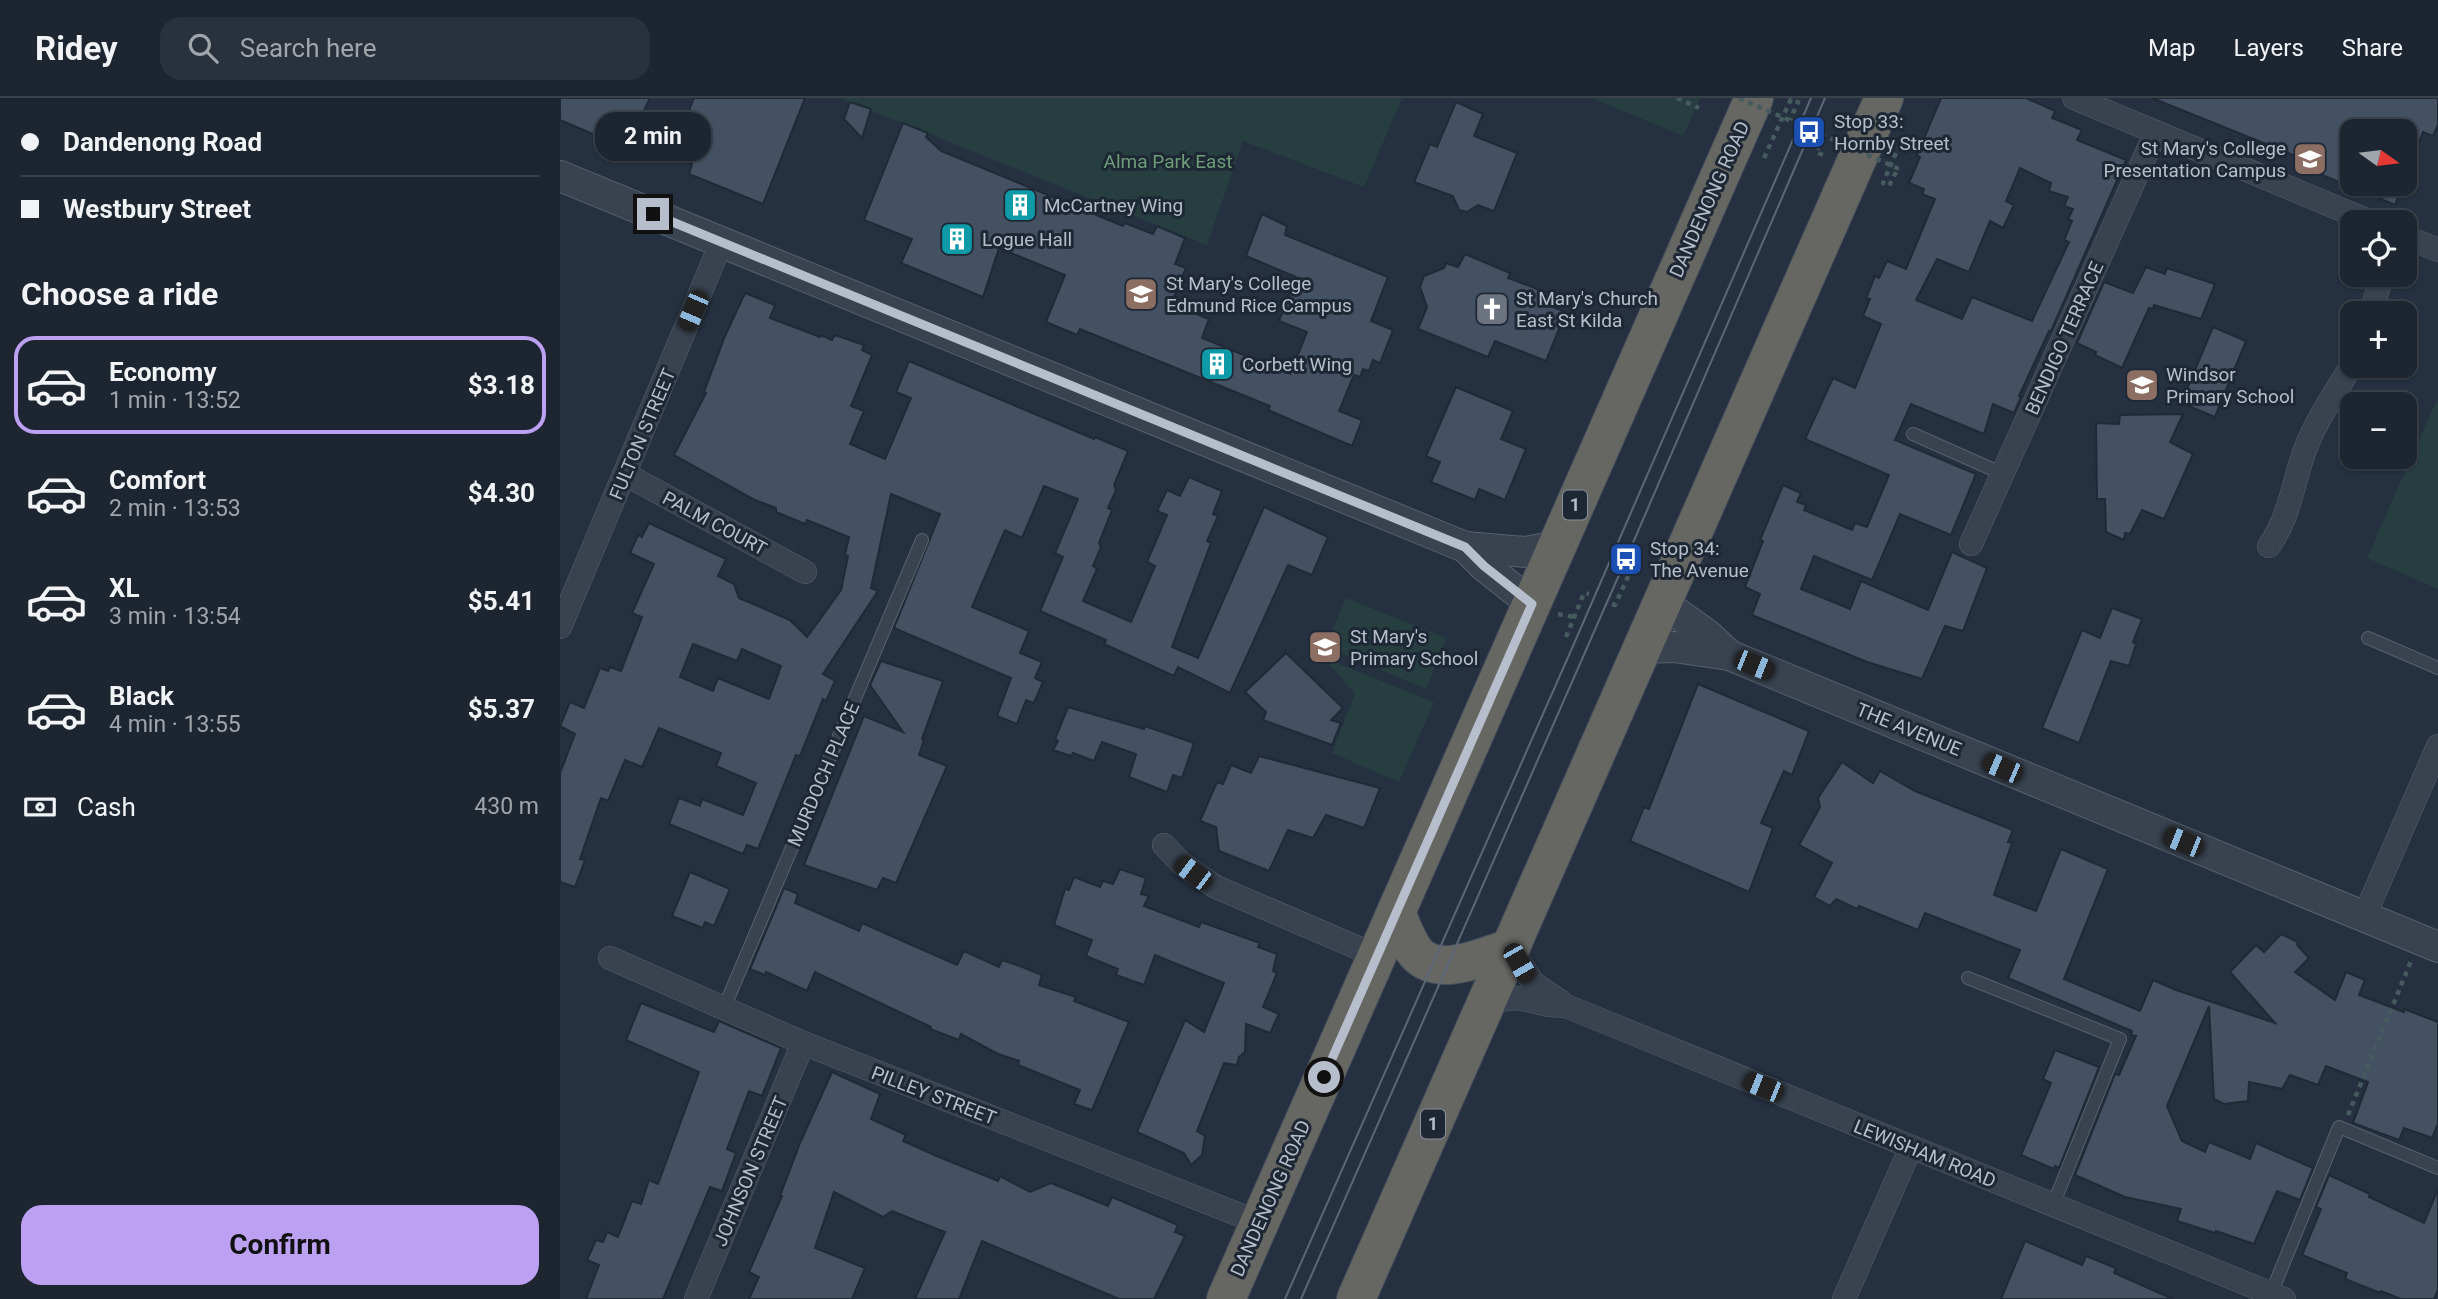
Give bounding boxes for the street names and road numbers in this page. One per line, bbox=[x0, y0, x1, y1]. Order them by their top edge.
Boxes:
street label: DANDENONG ROAD bbox=[1665, 117, 1754, 281]
street label: BENDIGO TERRACE bbox=[2020, 258, 2109, 418]
street label: FULTON STREET bbox=[604, 365, 680, 503]
street label: PALM COURT bbox=[659, 486, 771, 561]
road number: 1 bbox=[1563, 491, 1587, 520]
street label: MURDOCH PLACE bbox=[783, 698, 864, 850]
street label: THE AVENUE bbox=[1853, 698, 1965, 761]
street label: PILLEY STREET bbox=[868, 1061, 1000, 1130]
street label: JOHNSON STREET bbox=[708, 1093, 792, 1250]
road number: 1 bbox=[1421, 1110, 1445, 1139]
street label: LEWISHAM ROAD bbox=[1850, 1114, 1999, 1192]
street label: DANDENONG ROAD bbox=[1226, 1116, 1315, 1280]

